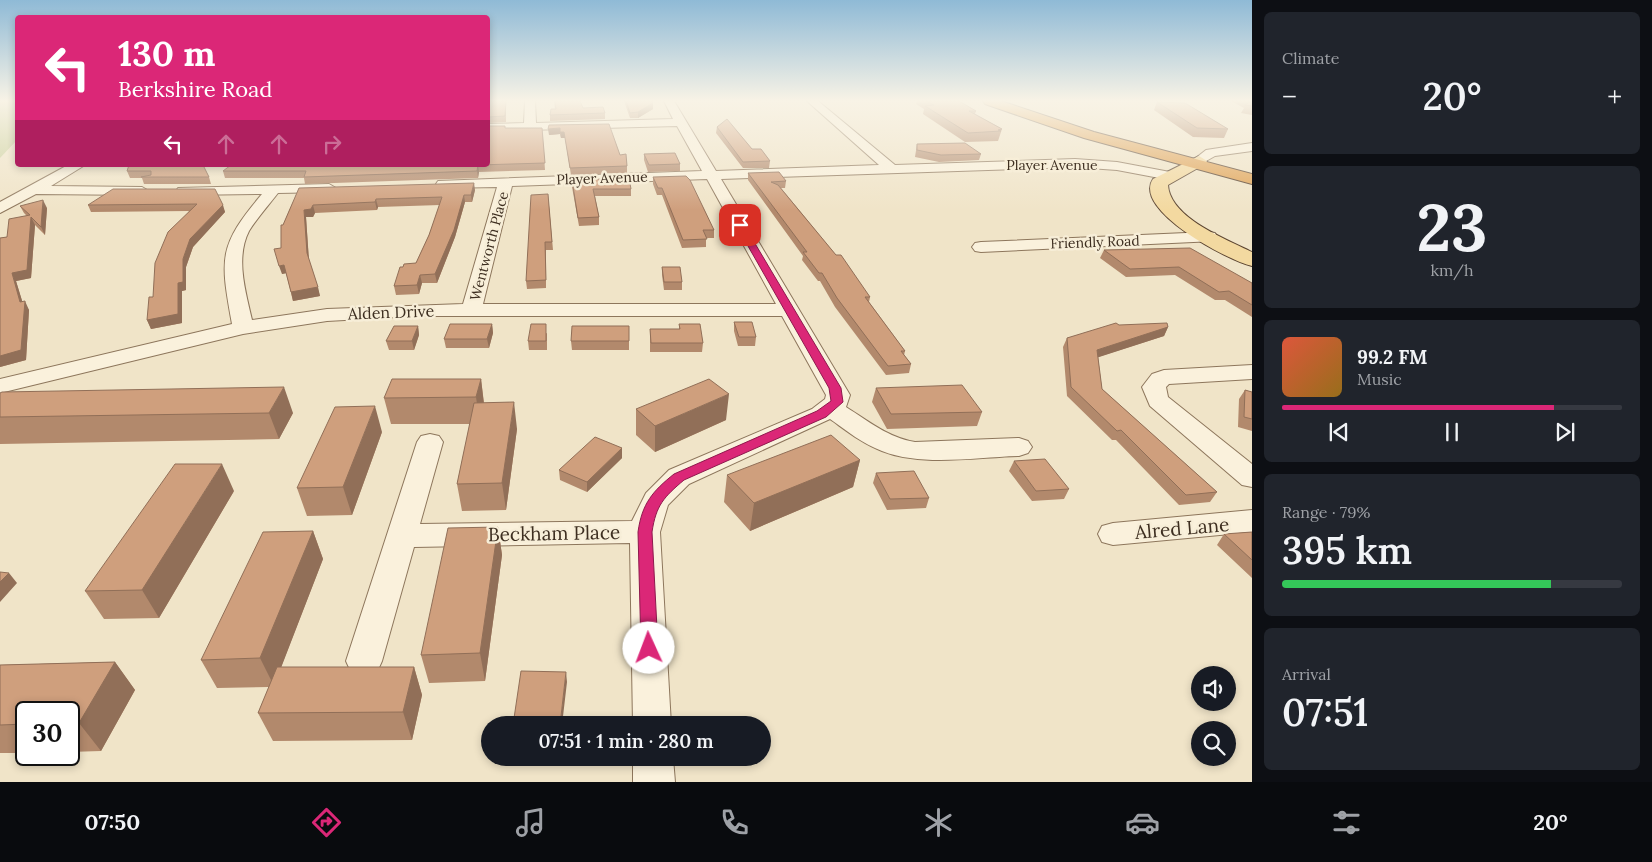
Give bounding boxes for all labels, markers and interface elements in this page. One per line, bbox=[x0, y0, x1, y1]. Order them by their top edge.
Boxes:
text: 130 m bbox=[118, 31, 215, 76]
icon: left bbox=[35, 35, 100, 100]
text: Climate bbox=[1282, 48, 1339, 68]
text: 20° bbox=[1422, 72, 1482, 120]
text: Berkshire Road bbox=[118, 75, 273, 103]
text: − bbox=[1282, 79, 1297, 115]
text: + bbox=[1607, 79, 1622, 115]
icon: left bbox=[159, 130, 187, 158]
icon: ahead bbox=[212, 130, 240, 158]
icon: ahead bbox=[265, 130, 293, 158]
icon: right bbox=[318, 130, 346, 158]
street label: Player Avenue bbox=[1006, 156, 1098, 174]
street label: Player Avenue bbox=[556, 167, 648, 189]
text: 23 bbox=[1416, 186, 1488, 269]
street label: Wentworth Place bbox=[466, 189, 512, 303]
pin bbox=[719, 204, 761, 246]
icon: arrive bbox=[726, 211, 754, 239]
street label: Friendly Road bbox=[1050, 231, 1140, 253]
text: km/h bbox=[1430, 260, 1474, 280]
street label: Alden Drive bbox=[346, 300, 435, 324]
text: 99.2 FM bbox=[1357, 345, 1427, 369]
text: Music bbox=[1357, 369, 1402, 389]
icon: previous bbox=[1325, 418, 1353, 446]
icon: pause bbox=[1438, 418, 1466, 446]
icon: next bbox=[1551, 418, 1579, 446]
text: Range · 79% bbox=[1282, 502, 1370, 522]
street label: Alred Lane bbox=[1133, 512, 1230, 544]
street label: Beckham Place bbox=[488, 520, 620, 546]
text: 395 km bbox=[1282, 526, 1412, 574]
position arrow bbox=[622, 621, 674, 673]
text: Arrival bbox=[1282, 664, 1331, 684]
map controls bbox=[1191, 666, 1236, 766]
button: sound bbox=[1191, 666, 1236, 711]
text: 07:51 bbox=[1282, 688, 1368, 736]
speed limit sign: 30 bbox=[15, 701, 80, 766]
button: search bbox=[1191, 721, 1236, 766]
text: 07:51 · 1 min · 280 m bbox=[539, 729, 713, 753]
icon: directions bbox=[309, 805, 344, 840]
icon: music bbox=[513, 805, 548, 840]
icon: phone bbox=[717, 805, 752, 840]
icon: climate bbox=[921, 805, 956, 840]
icon: car bbox=[1125, 805, 1160, 840]
icon: filters bbox=[1329, 805, 1364, 840]
text: 07:50 bbox=[85, 808, 140, 836]
text: 20° bbox=[1533, 808, 1567, 836]

